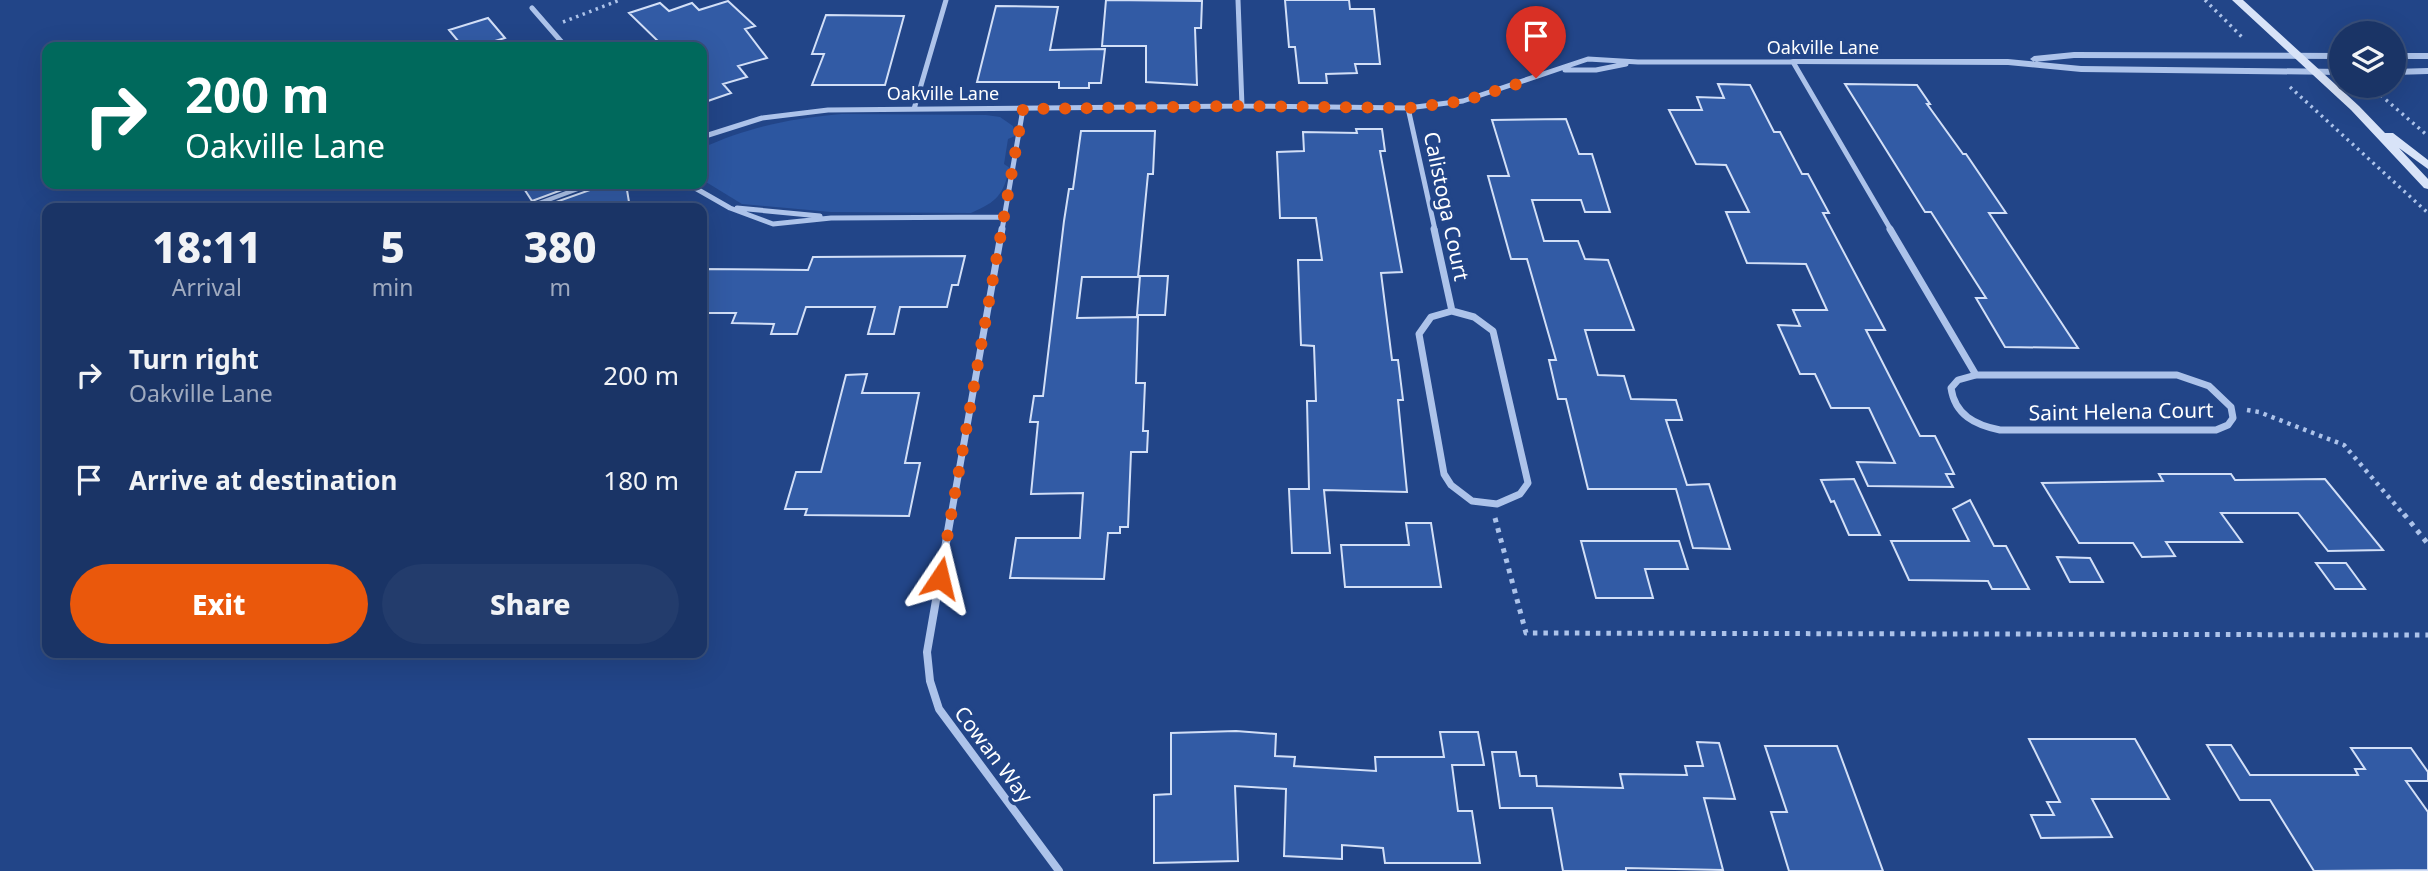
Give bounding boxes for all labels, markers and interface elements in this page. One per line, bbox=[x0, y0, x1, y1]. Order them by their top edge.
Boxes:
pin bbox=[1506, 6, 1566, 78]
icon: arrive bbox=[1517, 17, 1555, 55]
map controls bbox=[2329, 21, 2406, 98]
button: layers bbox=[2329, 21, 2406, 98]
street label: Oakville Lane bbox=[1767, 35, 1879, 59]
text: 200 m bbox=[185, 61, 330, 127]
icon: right bbox=[70, 70, 161, 161]
street label: Oakville Lane bbox=[887, 81, 999, 105]
text: Oakville Lane bbox=[185, 124, 385, 167]
street label: Calistoga Court bbox=[1418, 129, 1477, 283]
text: 18:11 bbox=[152, 218, 261, 275]
text: 5 bbox=[380, 218, 405, 275]
text: 380 bbox=[524, 218, 597, 275]
text: Arrival bbox=[172, 271, 242, 303]
text: min bbox=[372, 271, 413, 303]
text: m bbox=[549, 271, 571, 303]
text: Turn right bbox=[129, 341, 259, 377]
icon: right bbox=[70, 356, 108, 394]
text: 200 m bbox=[603, 357, 679, 393]
text: Oakville Lane bbox=[129, 377, 273, 409]
street label: Saint Helena Court bbox=[2028, 395, 2214, 427]
icon: arrive bbox=[70, 461, 108, 499]
text: Arrive at destination bbox=[129, 462, 398, 498]
text: 180 m bbox=[603, 462, 679, 498]
position arrow bbox=[903, 541, 977, 615]
button: Exit bbox=[70, 564, 368, 644]
button: Share bbox=[382, 564, 679, 644]
street label: Cowan Way bbox=[949, 700, 1040, 808]

